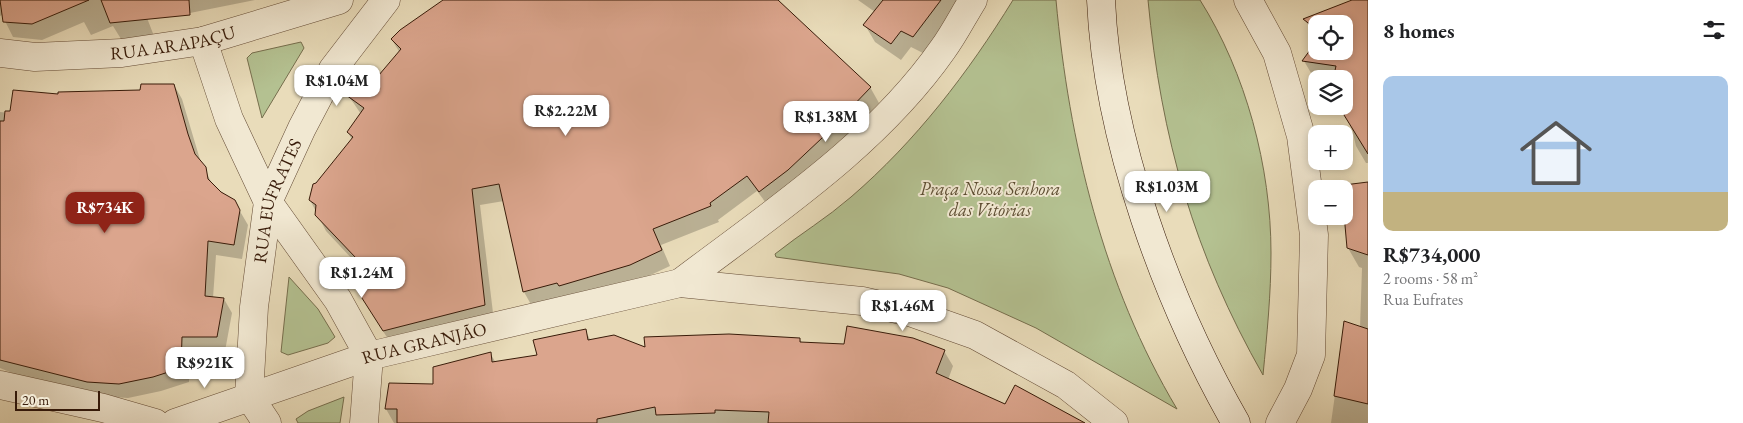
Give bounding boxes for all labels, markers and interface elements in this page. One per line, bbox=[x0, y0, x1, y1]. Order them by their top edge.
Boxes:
map controls bbox=[1308, 15, 1353, 225]
button: locate bbox=[1308, 15, 1353, 60]
icon: filters bbox=[1700, 16, 1728, 44]
text: 8 homes bbox=[1383, 17, 1455, 44]
street label: RUA ARAPAÇU bbox=[110, 20, 239, 65]
pin: R$1.04M bbox=[291, 64, 383, 107]
text: R$1.04M bbox=[305, 70, 369, 91]
button: layers bbox=[1308, 70, 1353, 115]
pin: R$2.22M bbox=[520, 94, 612, 137]
text: R$2.22M bbox=[534, 100, 598, 121]
pin: R$1.38M bbox=[780, 100, 872, 143]
text: R$1.38M bbox=[794, 106, 858, 127]
icon: home bbox=[1511, 108, 1601, 198]
button: + bbox=[1308, 125, 1353, 170]
street label: RUA EUFRATES bbox=[248, 135, 307, 264]
pin: R$1.03M bbox=[1121, 170, 1213, 213]
text: R$1.03M bbox=[1135, 176, 1199, 197]
park label: Praça Nossa Senhora das Vitórias bbox=[920, 177, 1060, 221]
button: − bbox=[1308, 180, 1353, 225]
pin: R$734K bbox=[64, 192, 146, 234]
text: R$734K bbox=[76, 197, 134, 218]
text: R$734,000 bbox=[1383, 241, 1480, 268]
pin: R$1.24M bbox=[316, 256, 408, 299]
text: R$1.24M bbox=[330, 262, 394, 283]
text: 2 rooms · 58 m² bbox=[1383, 268, 1478, 289]
text: Rua Eufrates bbox=[1383, 289, 1463, 310]
pin: R$1.46M bbox=[857, 290, 949, 332]
text: R$1.46M bbox=[871, 295, 935, 316]
street label: RUA GRANJÃO bbox=[359, 317, 489, 369]
pin: R$921K bbox=[164, 346, 246, 389]
text: R$921K bbox=[176, 352, 234, 373]
scale bar bbox=[15, 388, 100, 411]
text: 20 m bbox=[22, 391, 49, 409]

